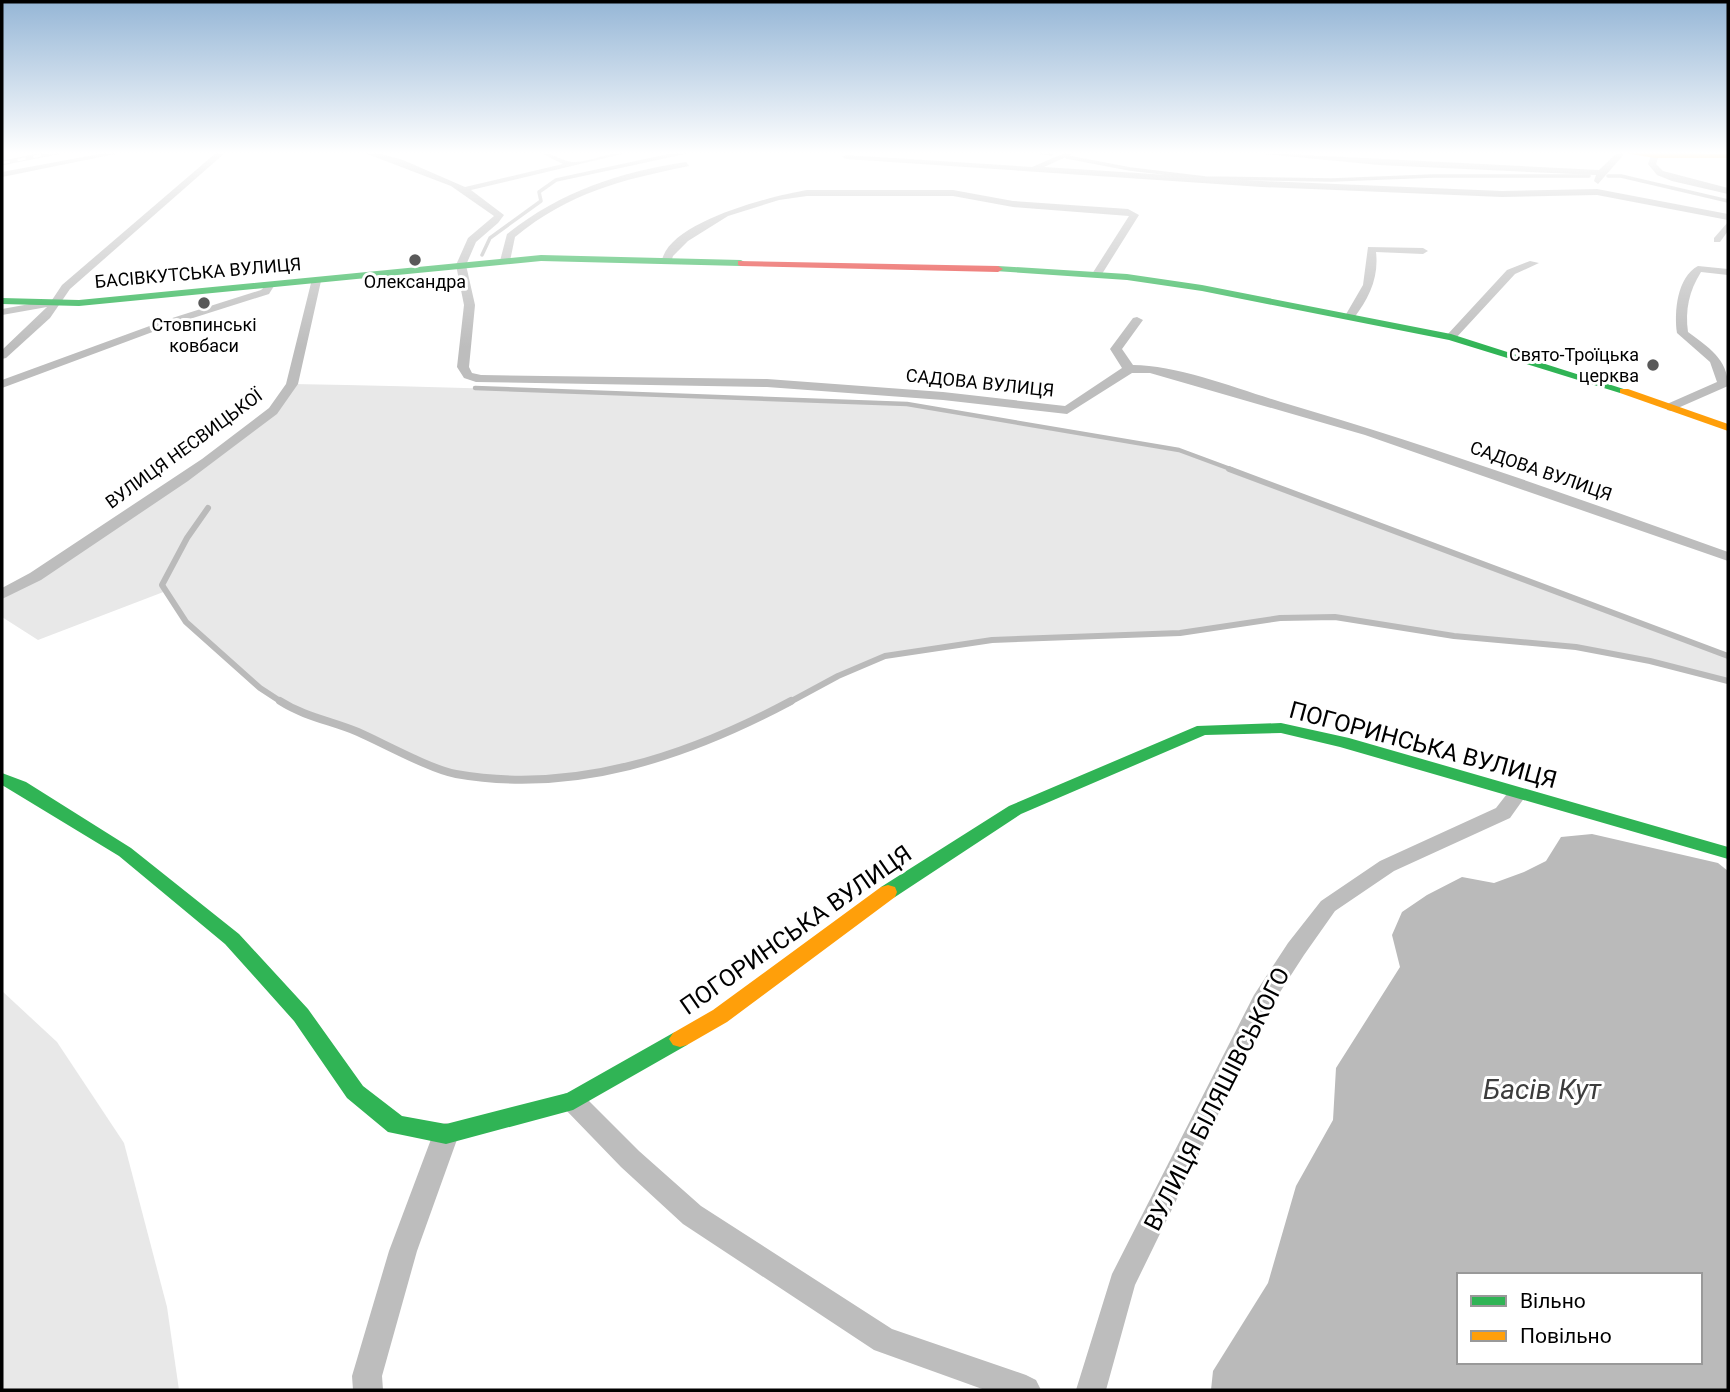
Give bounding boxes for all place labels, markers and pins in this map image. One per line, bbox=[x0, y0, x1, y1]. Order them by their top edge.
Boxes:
marker: Олександра bbox=[407, 252, 423, 268]
place label: Олександра bbox=[364, 271, 466, 292]
marker: Стовпинські ковбаси bbox=[196, 295, 212, 311]
place label: Стовпинські ковбаси bbox=[151, 314, 257, 356]
place label: Свято-Троїцька церква bbox=[1509, 344, 1639, 386]
marker: Свято-Троїцька церква bbox=[1645, 357, 1661, 373]

